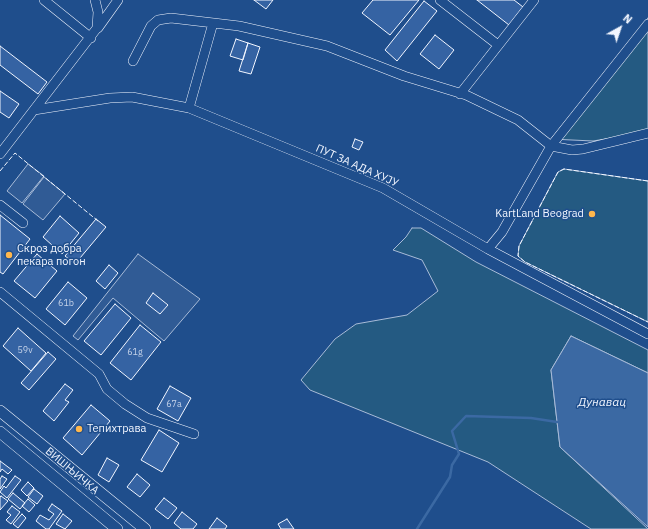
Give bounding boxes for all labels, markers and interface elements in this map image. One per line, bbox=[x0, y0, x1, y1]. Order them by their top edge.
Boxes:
north arrow bbox=[600, 8, 640, 48]
text: N bbox=[620, 11, 635, 27]
street label: ПУТ ЗА АДА ХУЈУ bbox=[314, 142, 400, 190]
place label: KartLand Beograd bbox=[495, 207, 584, 221]
marker: KartLand Beograd bbox=[587, 209, 597, 219]
place label: Скроз добра пекара погон bbox=[17, 242, 86, 268]
marker: Скроз добра пекара погон bbox=[4, 250, 14, 260]
house number: 61b bbox=[58, 298, 74, 308]
house number: 59v bbox=[17, 345, 33, 355]
house number: 61g bbox=[127, 347, 143, 357]
water label: Дунавац bbox=[578, 396, 626, 410]
house number: 67a bbox=[166, 399, 182, 409]
place label: Тепихтрава bbox=[87, 422, 146, 436]
marker: Тепихтрава bbox=[74, 424, 84, 434]
street label: ВИШЊИЧКА bbox=[42, 445, 102, 497]

